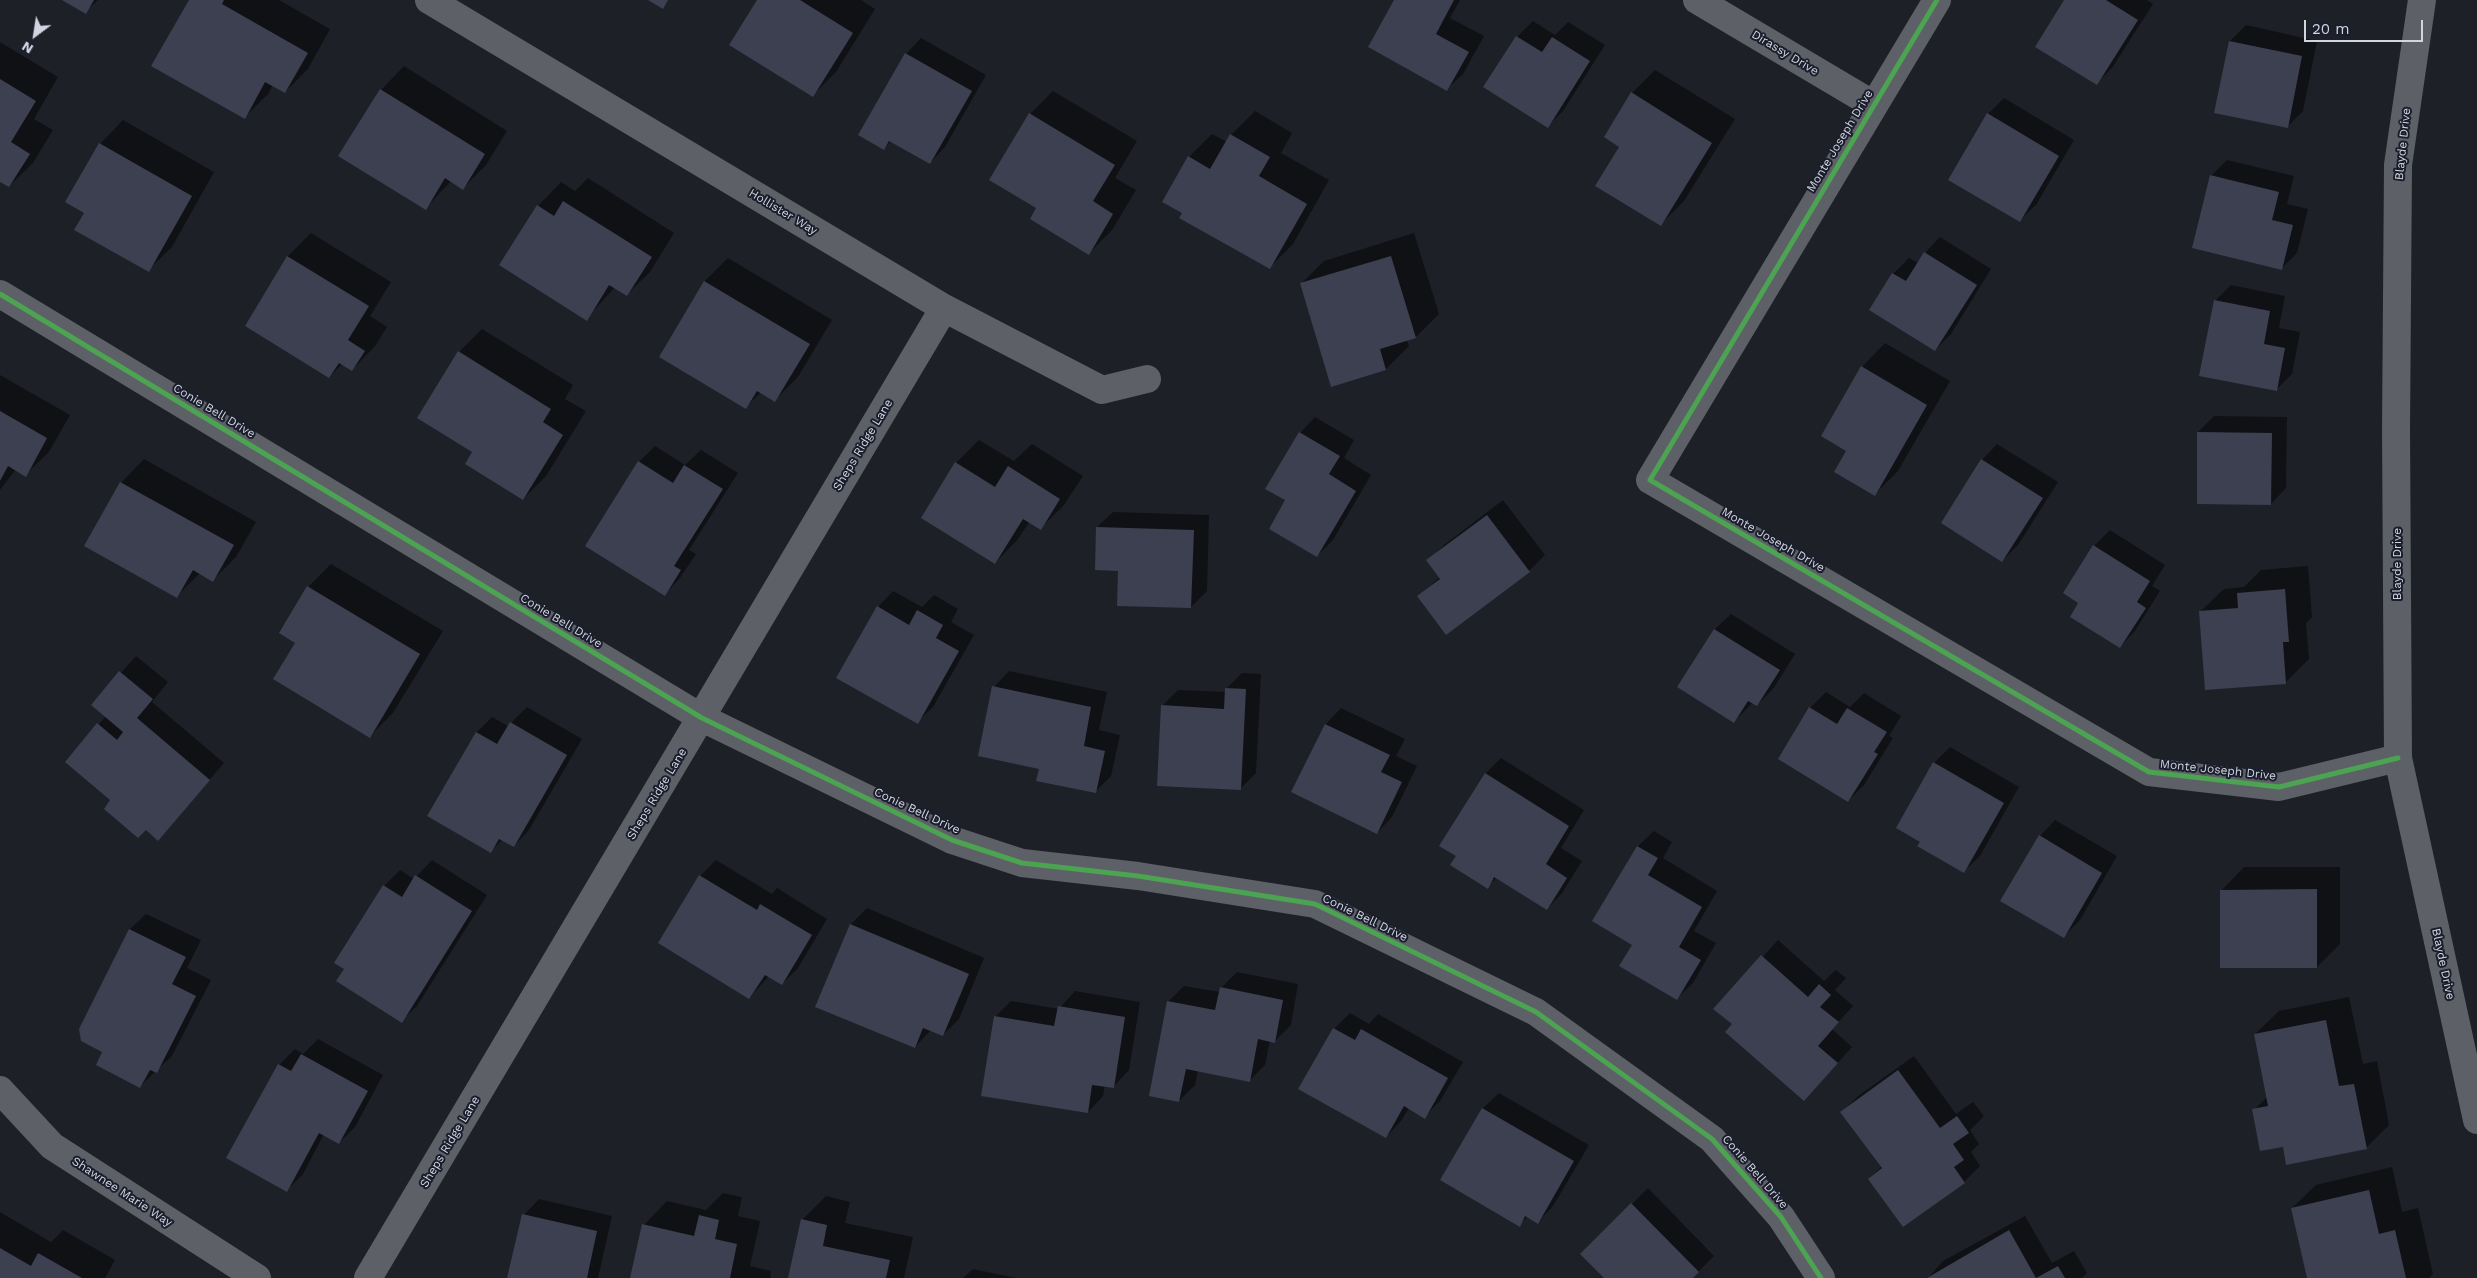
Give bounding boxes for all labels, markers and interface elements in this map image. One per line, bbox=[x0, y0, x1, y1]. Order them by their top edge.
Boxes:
north arrow bbox=[10, 10, 60, 60]
scale bar bbox=[2307, 10, 2426, 42]
text: 20 m bbox=[2312, 20, 2350, 38]
street label: Dirassy Drive bbox=[1749, 27, 1821, 79]
text: N bbox=[19, 38, 36, 57]
street label: Monte Joseph Drive bbox=[1804, 87, 1876, 195]
street label: Blayde Drive bbox=[2392, 107, 2414, 181]
street label: Hollister Way bbox=[746, 186, 820, 238]
street label: Conie Bell Drive bbox=[170, 381, 258, 441]
street label: Sheps Ridge Lane bbox=[830, 397, 896, 493]
street label: Monte Joseph Drive bbox=[1719, 505, 1827, 575]
street label: Blayde Drive bbox=[2390, 528, 2404, 600]
street label: Conie Bell Drive bbox=[517, 591, 605, 651]
street label: Sheps Ridge Lane bbox=[624, 746, 690, 842]
street label: Monte Joseph Drive bbox=[2159, 757, 2277, 783]
street label: Conie Bell Drive bbox=[872, 785, 962, 837]
street label: Conie Bell Drive bbox=[1320, 891, 1410, 945]
street label: Blayde Drive bbox=[2428, 927, 2458, 1001]
street label: Sheps Ridge Lane bbox=[417, 1094, 483, 1190]
street label: Conie Bell Drive bbox=[1719, 1132, 1791, 1212]
street label: Shawnee Marie Way bbox=[69, 1154, 175, 1230]

